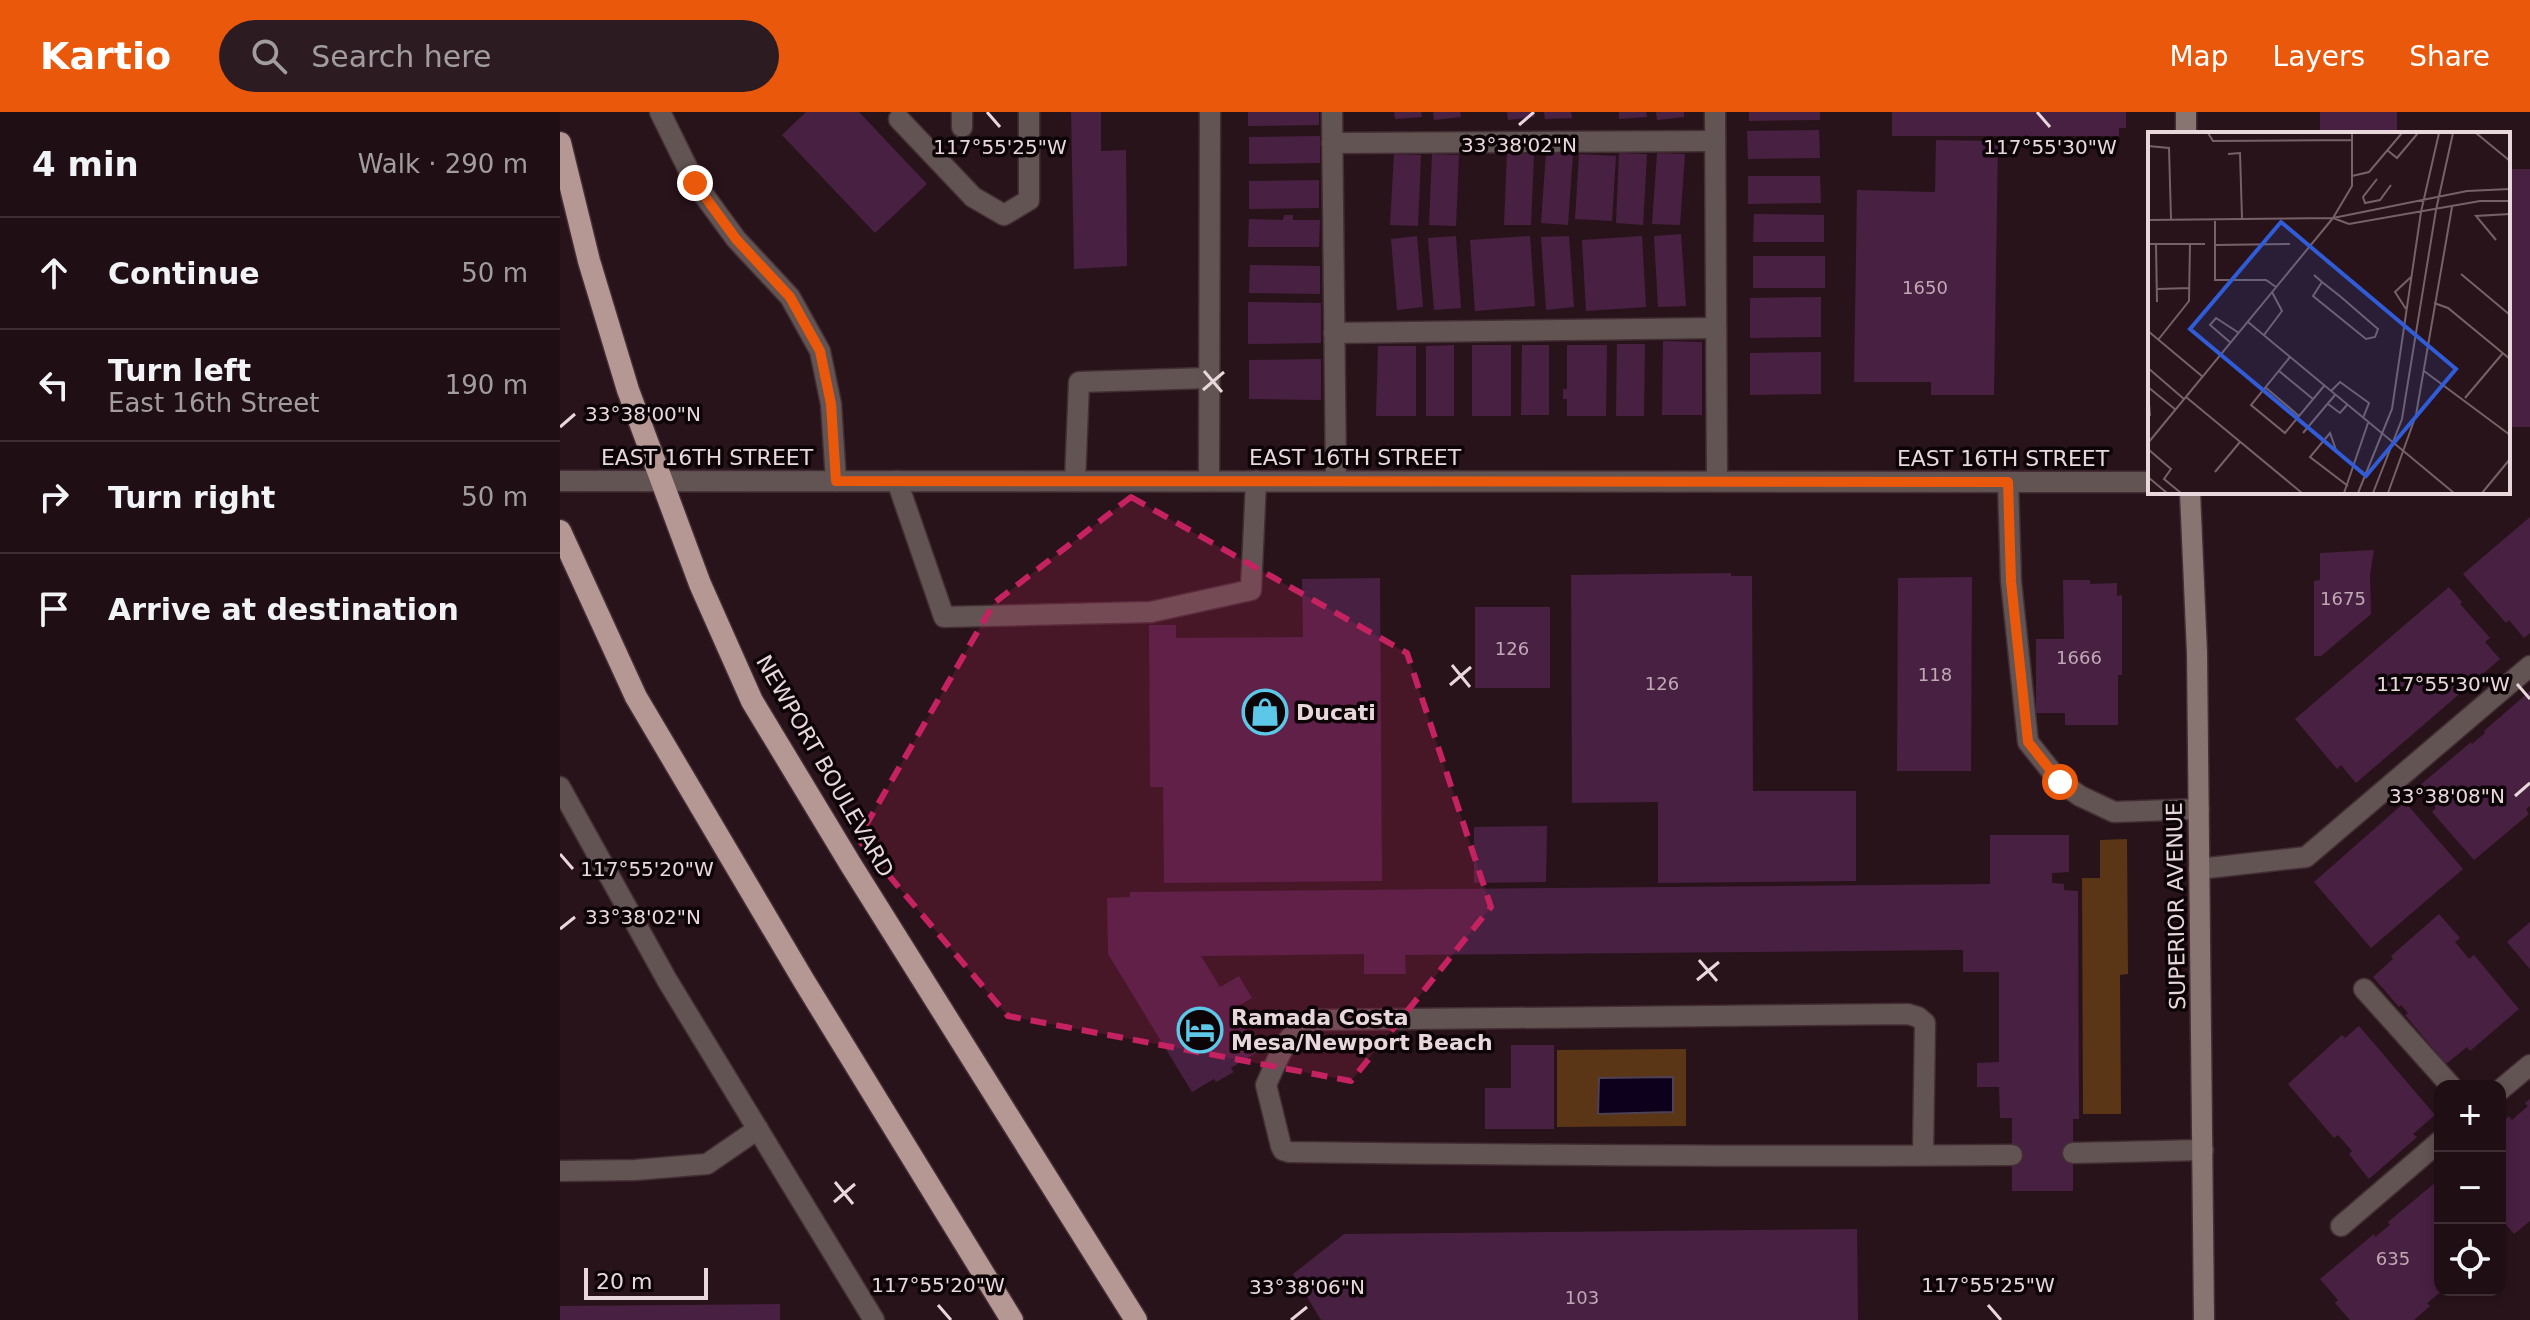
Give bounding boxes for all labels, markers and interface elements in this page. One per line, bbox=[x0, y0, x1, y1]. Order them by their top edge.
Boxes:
search box bbox=[219, 20, 779, 92]
text: Kartio bbox=[40, 34, 171, 78]
icon: search bbox=[247, 34, 291, 78]
text: Search here bbox=[311, 39, 491, 74]
text: Map bbox=[2169, 40, 2229, 73]
text: Layers bbox=[2273, 40, 2365, 73]
text: Share bbox=[2409, 40, 2490, 73]
inset map bbox=[2148, 132, 2510, 494]
text: 33°38'02"N bbox=[1461, 133, 1577, 157]
text: 117°55'25"W bbox=[933, 135, 1067, 159]
text: 117°55'30"W bbox=[1983, 135, 2117, 159]
text: 4 min bbox=[32, 144, 139, 184]
text: Walk · 290 m bbox=[358, 149, 528, 179]
route end bbox=[677, 165, 713, 201]
icon: ahead bbox=[32, 251, 76, 295]
text: Continue bbox=[108, 256, 260, 291]
text: 50 m bbox=[461, 258, 528, 288]
house number: 1650 bbox=[1902, 277, 1948, 298]
text: Turn left bbox=[108, 353, 251, 388]
icon: left bbox=[32, 363, 76, 407]
text: 190 m bbox=[445, 370, 528, 400]
text: East 16th Street bbox=[108, 388, 319, 418]
text: 33°38'00"N bbox=[585, 402, 701, 426]
street label: EAST 16TH STREET bbox=[601, 445, 814, 470]
street label: EAST 16TH STREET bbox=[1249, 445, 1462, 470]
street label: EAST 16TH STREET bbox=[1897, 446, 2110, 471]
icon: right bbox=[32, 475, 76, 519]
text: Turn right bbox=[108, 480, 275, 515]
text: 50 m bbox=[461, 482, 528, 512]
icon: arrive bbox=[32, 587, 76, 631]
house number: 1675 bbox=[2320, 588, 2366, 609]
text: Arrive at destination bbox=[108, 592, 459, 627]
house number: 126 bbox=[1495, 638, 1529, 659]
house number: 1666 bbox=[2056, 647, 2102, 668]
street label: NEWPORT BOULEVARD bbox=[751, 651, 899, 881]
house number: 118 bbox=[1918, 664, 1952, 685]
text: 117°55'30"W bbox=[2376, 672, 2510, 696]
house number: 126 bbox=[1645, 673, 1679, 694]
shop icon: Ducati bbox=[1241, 688, 1289, 736]
place label: Ducati bbox=[1296, 700, 1376, 725]
route start bbox=[2042, 764, 2078, 800]
text: 33°38'08"N bbox=[2389, 784, 2505, 808]
street label: SUPERIOR AVENUE bbox=[2162, 802, 2190, 1010]
text: 117°55'20"W bbox=[580, 857, 714, 881]
text: 33°38'02"N bbox=[585, 905, 701, 929]
place label: Ramada Costa Mesa/Newport Beach bbox=[1231, 1005, 1493, 1055]
hotel icon: Ramada Costa Mesa/Newport Beach bbox=[1176, 1006, 1224, 1054]
map controls bbox=[2434, 1080, 2506, 1296]
button: + bbox=[2434, 1080, 2506, 1152]
button: − bbox=[2434, 1152, 2506, 1224]
button: locate bbox=[2434, 1224, 2506, 1296]
house number: 635 bbox=[2376, 1248, 2410, 1269]
scale bar bbox=[584, 1264, 708, 1300]
text: 20 m bbox=[596, 1269, 652, 1294]
text: 117°55'20"W bbox=[871, 1273, 1005, 1297]
text: 117°55'25"W bbox=[1921, 1273, 2055, 1297]
text: 33°38'06"N bbox=[1249, 1275, 1365, 1299]
house number: 103 bbox=[1565, 1287, 1599, 1308]

